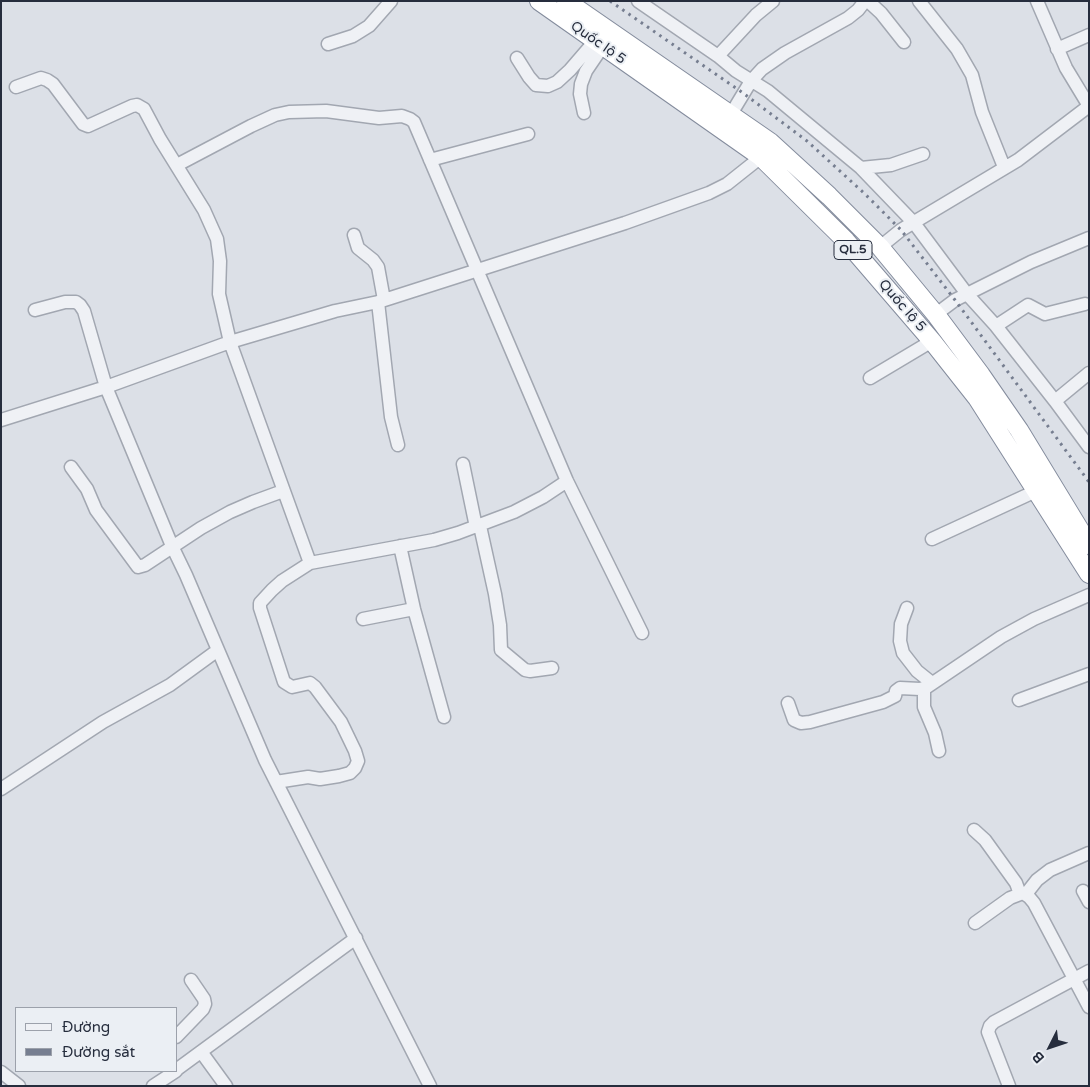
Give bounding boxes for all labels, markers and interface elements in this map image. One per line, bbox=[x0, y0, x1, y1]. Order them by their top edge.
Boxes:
street label: Quốc lộ 5 bbox=[567, 18, 629, 68]
road number: QL.5 bbox=[834, 240, 872, 260]
street label: Quốc lộ 5 bbox=[875, 276, 929, 336]
legend bbox=[15, 1007, 178, 1072]
text: Đường bbox=[62, 1018, 110, 1036]
north arrow bbox=[1025, 1022, 1075, 1072]
text: Đường sắt bbox=[62, 1043, 135, 1061]
text: B bbox=[1029, 1048, 1048, 1066]

